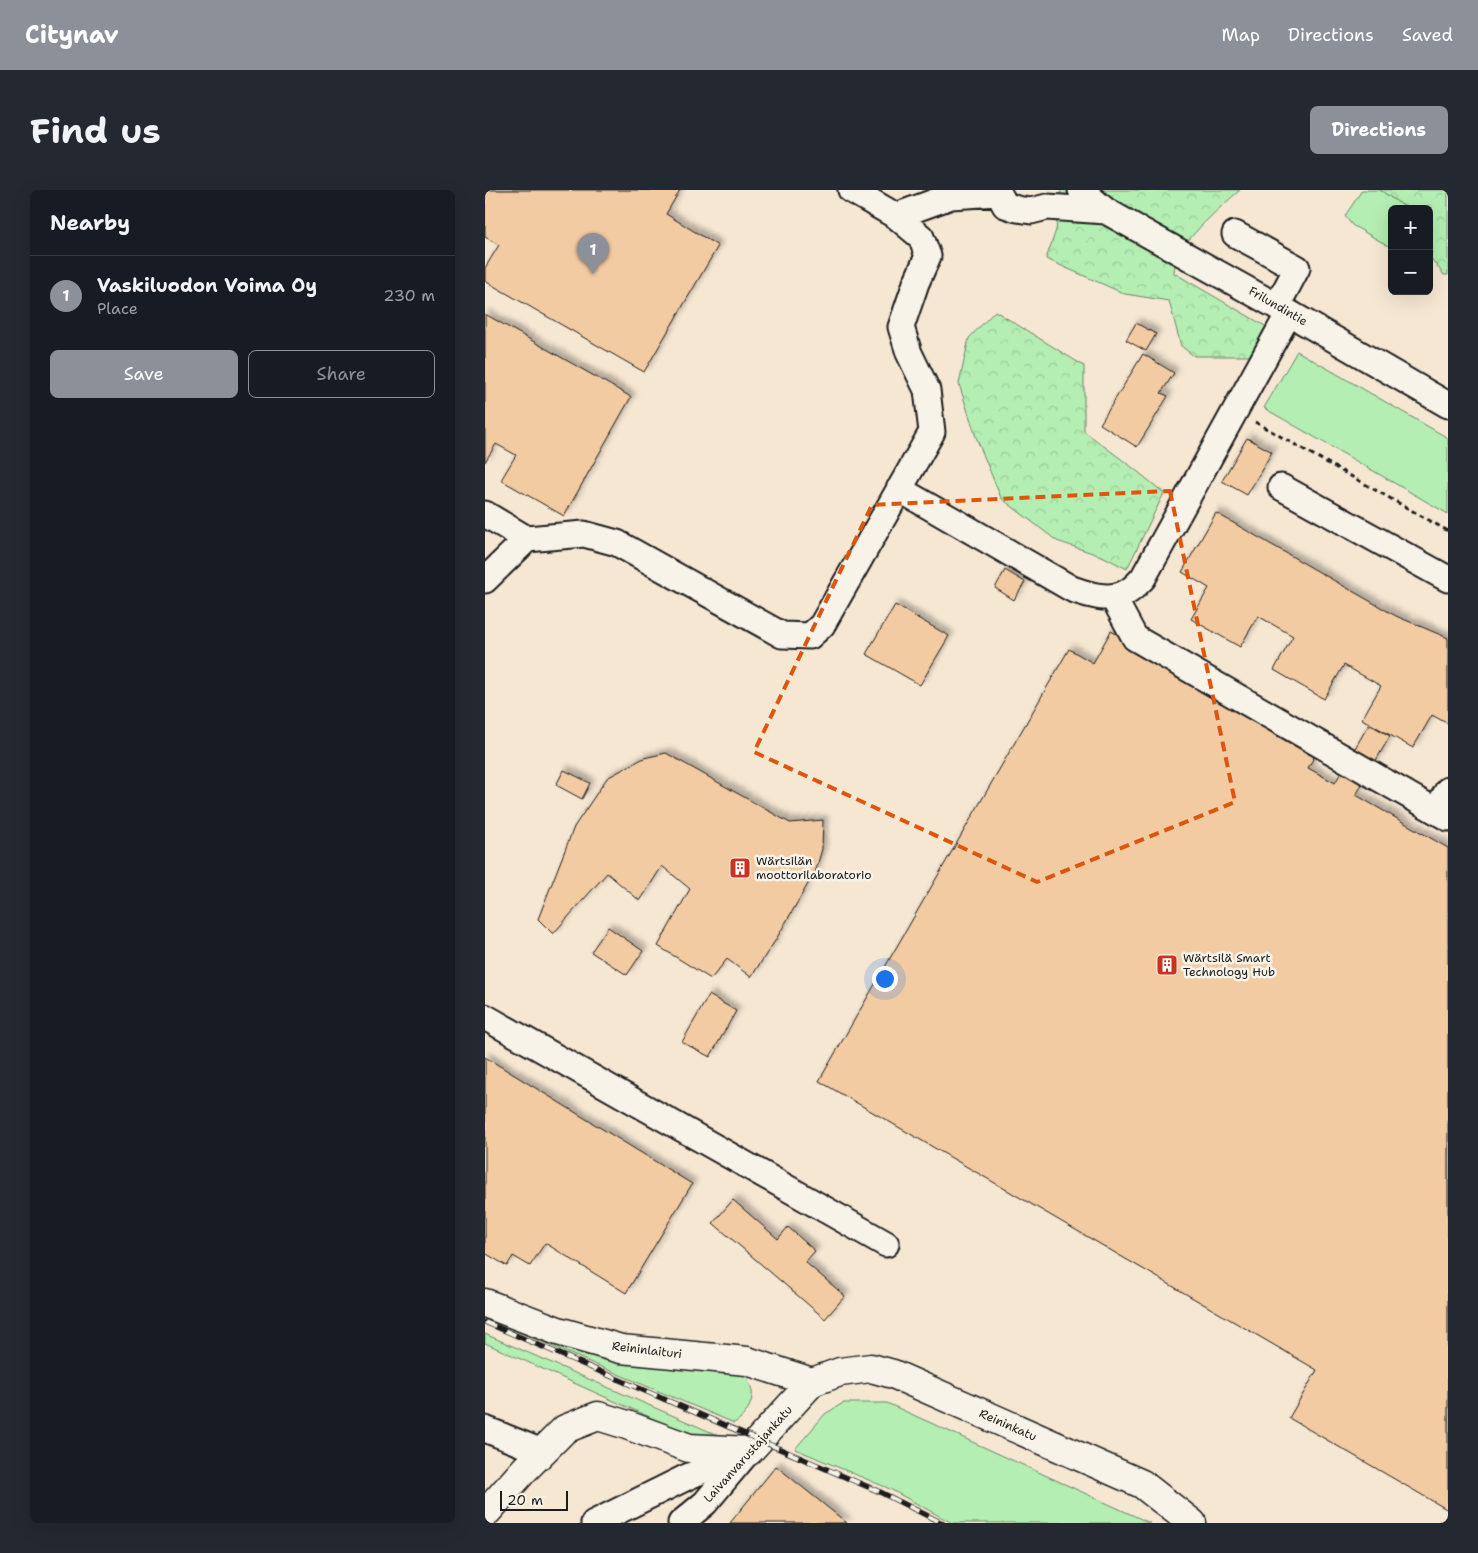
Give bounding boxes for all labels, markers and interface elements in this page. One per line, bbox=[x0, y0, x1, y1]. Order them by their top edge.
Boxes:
text: Citynav bbox=[25, 19, 119, 51]
text: Map bbox=[1222, 23, 1260, 47]
text: Directions bbox=[1288, 23, 1374, 47]
text: Saved bbox=[1402, 23, 1453, 47]
button: Directions bbox=[1310, 106, 1448, 154]
text: Find us bbox=[30, 107, 161, 154]
map controls bbox=[1388, 205, 1433, 295]
button: + bbox=[1388, 205, 1433, 250]
text: Nearby bbox=[50, 209, 130, 237]
pin: 1 bbox=[577, 233, 609, 274]
button: − bbox=[1388, 250, 1433, 295]
text: Vaskiluodon Voima Oy bbox=[97, 273, 317, 298]
street label: Frilundintie bbox=[1246, 283, 1310, 329]
text: 1 bbox=[62, 285, 70, 306]
text: 230 m bbox=[383, 285, 435, 306]
text: Place bbox=[97, 298, 138, 319]
button: Save bbox=[50, 350, 238, 398]
button: Share bbox=[248, 350, 435, 398]
place label: Wärtsilän moottorilaboratorio bbox=[756, 853, 871, 883]
building icon: Wärtsilän moottorilaboratorio bbox=[728, 856, 752, 880]
place label: Wärtsilä Smart Technology Hub bbox=[1183, 950, 1275, 980]
building icon: Wärtsilä Smart Technology Hub bbox=[1155, 953, 1179, 977]
your location bbox=[872, 966, 898, 992]
street label: Reininlaituri bbox=[611, 1338, 683, 1362]
street label: Laivanvarustajankatu bbox=[700, 1402, 796, 1506]
street label: Reininkatu bbox=[977, 1405, 1039, 1445]
scale bar bbox=[500, 1488, 567, 1511]
text: 20 m bbox=[507, 1491, 543, 1509]

